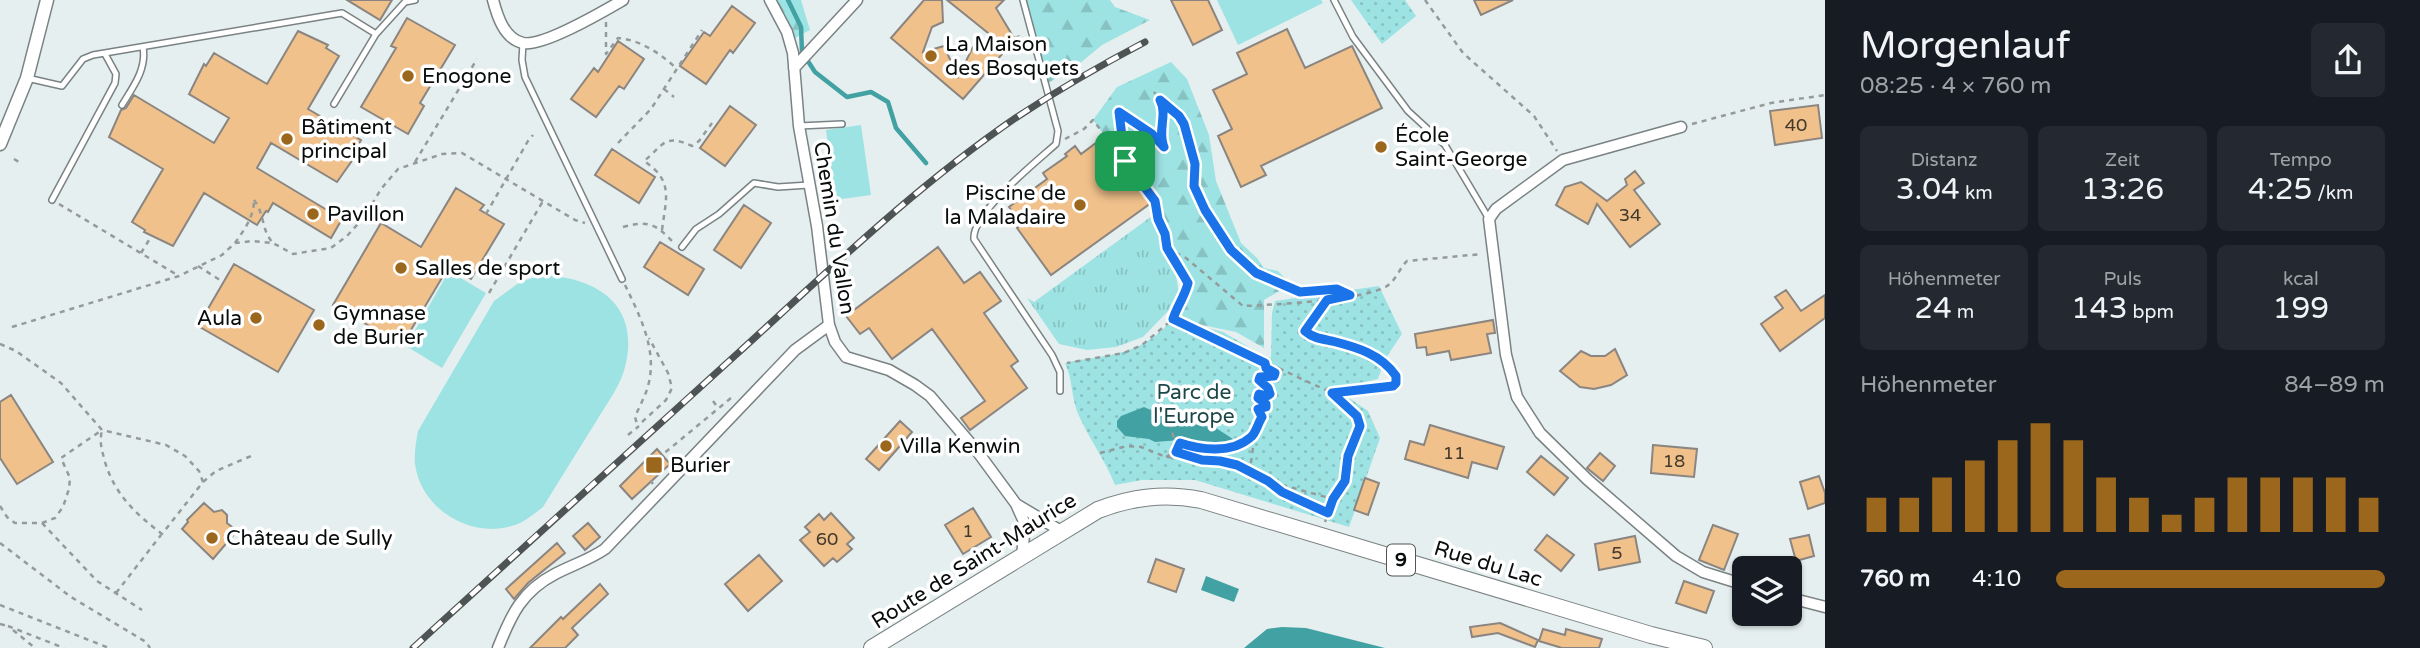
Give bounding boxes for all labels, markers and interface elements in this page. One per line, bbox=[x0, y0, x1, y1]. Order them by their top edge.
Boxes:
text: Morgenlauf bbox=[1860, 23, 2070, 69]
button: share bbox=[2311, 23, 2385, 97]
place label: La Maison des Bosquets bbox=[945, 32, 1079, 81]
marker: La Maison des Bosquets bbox=[923, 48, 939, 64]
place label: Enogone bbox=[422, 64, 512, 89]
marker: Enogone bbox=[400, 68, 416, 84]
text: 08:25 · 4 × 760 m bbox=[1860, 72, 2051, 100]
house number: 40 bbox=[1785, 114, 1807, 136]
place label: Bâtiment principal bbox=[301, 115, 392, 164]
place label: École Saint-George bbox=[1395, 123, 1528, 172]
marker: Bâtiment principal bbox=[279, 131, 295, 147]
pin bbox=[1095, 131, 1155, 191]
marker: École Saint-George bbox=[1373, 139, 1389, 155]
street label: Chemin du Vallon bbox=[808, 140, 860, 316]
icon: arrive bbox=[1106, 142, 1144, 180]
text: Distanz bbox=[1911, 149, 1978, 171]
text: Zeit bbox=[2105, 149, 2140, 171]
text: Tempo bbox=[2270, 149, 2332, 171]
text: 3.04 bbox=[1896, 171, 1960, 208]
text: 13:26 bbox=[2081, 171, 2164, 208]
text: 4:25 bbox=[2248, 171, 2312, 208]
place label: Piscine de la Maladaire bbox=[944, 181, 1066, 230]
text: km bbox=[1960, 182, 1993, 204]
text: /km bbox=[2312, 182, 2354, 204]
marker: Piscine de la Maladaire bbox=[1072, 197, 1088, 213]
place label: Pavillon bbox=[327, 202, 405, 227]
house number: 34 bbox=[1619, 204, 1641, 226]
marker: Pavillon bbox=[305, 206, 321, 222]
place label: Salles de sport bbox=[415, 256, 560, 281]
marker: Salles de sport bbox=[393, 260, 409, 276]
text: Höhenmeter bbox=[1888, 268, 2001, 290]
text: Puls bbox=[2103, 268, 2142, 290]
text: kcal bbox=[2283, 268, 2319, 290]
text: 24 bbox=[1914, 290, 1952, 327]
text: 143 bbox=[2071, 290, 2128, 327]
text: 199 bbox=[2273, 290, 2329, 327]
place label: Gymnase de Burier bbox=[333, 301, 426, 350]
text: m bbox=[1952, 301, 1974, 323]
text: bpm bbox=[2128, 301, 2174, 323]
place label: Aula bbox=[197, 306, 242, 331]
marker: Aula bbox=[248, 310, 264, 326]
marker: Gymnase de Burier bbox=[311, 317, 327, 333]
text: Höhenmeter bbox=[1860, 371, 1997, 399]
text: 84–89 m bbox=[2284, 371, 2385, 399]
park label: Parc de l'Europe bbox=[1153, 380, 1235, 429]
place label: Villa Kenwin bbox=[900, 434, 1021, 459]
marker: Villa Kenwin bbox=[878, 438, 894, 454]
house number: 11 bbox=[1443, 442, 1465, 464]
house number: 18 bbox=[1663, 450, 1685, 472]
place label: Burier bbox=[670, 453, 730, 478]
marker: Burier bbox=[644, 455, 664, 475]
street label: Route de Saint-Maurice bbox=[867, 488, 1081, 634]
house number: 1 bbox=[962, 520, 974, 542]
place label: Château de Sully bbox=[226, 526, 393, 551]
house number: 60 bbox=[816, 528, 838, 550]
marker: Château de Sully bbox=[204, 530, 220, 546]
street label: Rue du Lac bbox=[1431, 536, 1545, 592]
house number: 5 bbox=[1611, 542, 1623, 564]
road number: 9 bbox=[1387, 544, 1415, 576]
map controls bbox=[1732, 556, 1802, 626]
button: layers bbox=[1732, 556, 1802, 626]
text: 760 m bbox=[1860, 565, 1930, 593]
text: 4:10 bbox=[1972, 565, 2021, 593]

